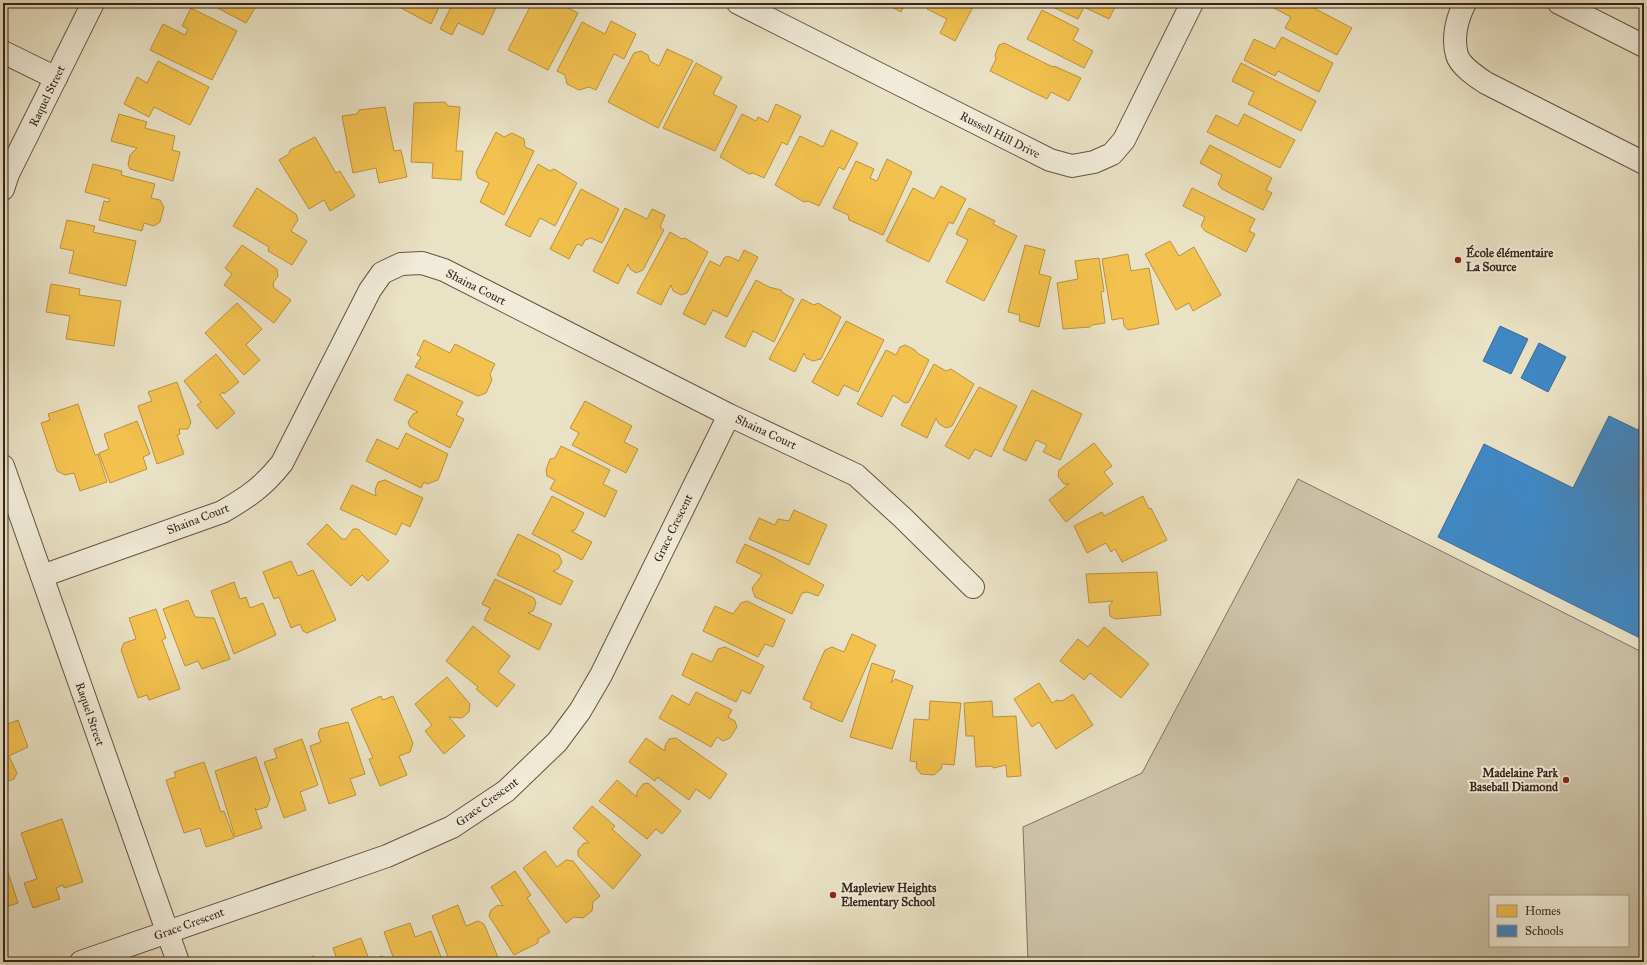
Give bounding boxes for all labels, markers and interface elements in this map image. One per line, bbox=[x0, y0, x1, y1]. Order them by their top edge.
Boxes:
street label: Raquel Street bbox=[26, 62, 69, 129]
street label: Russell Hill Drive bbox=[958, 109, 1042, 161]
place label: École élémentaire La Source bbox=[1466, 244, 1553, 274]
marker: École élémentaire La Source bbox=[1453, 255, 1463, 265]
street label: Shaina Court bbox=[444, 266, 509, 308]
street label: Shaina Court bbox=[733, 412, 799, 453]
street label: Grace Crescent bbox=[651, 491, 696, 564]
street label: Shaina Court bbox=[165, 500, 232, 537]
street label: Raquel Street bbox=[72, 680, 108, 749]
place label: Madelaine Park Baseball Diamond bbox=[1469, 766, 1559, 794]
street label: Grace Crescent bbox=[453, 774, 522, 829]
marker: Madelaine Park Baseball Diamond bbox=[1561, 775, 1571, 785]
place label: Mapleview Heights Elementary School bbox=[841, 881, 937, 910]
marker: Mapleview Heights Elementary School bbox=[828, 890, 838, 900]
legend bbox=[1489, 895, 1629, 947]
text: Homes bbox=[1525, 904, 1561, 918]
street label: Grace Crescent bbox=[152, 905, 227, 943]
text: Schools bbox=[1525, 924, 1563, 938]

